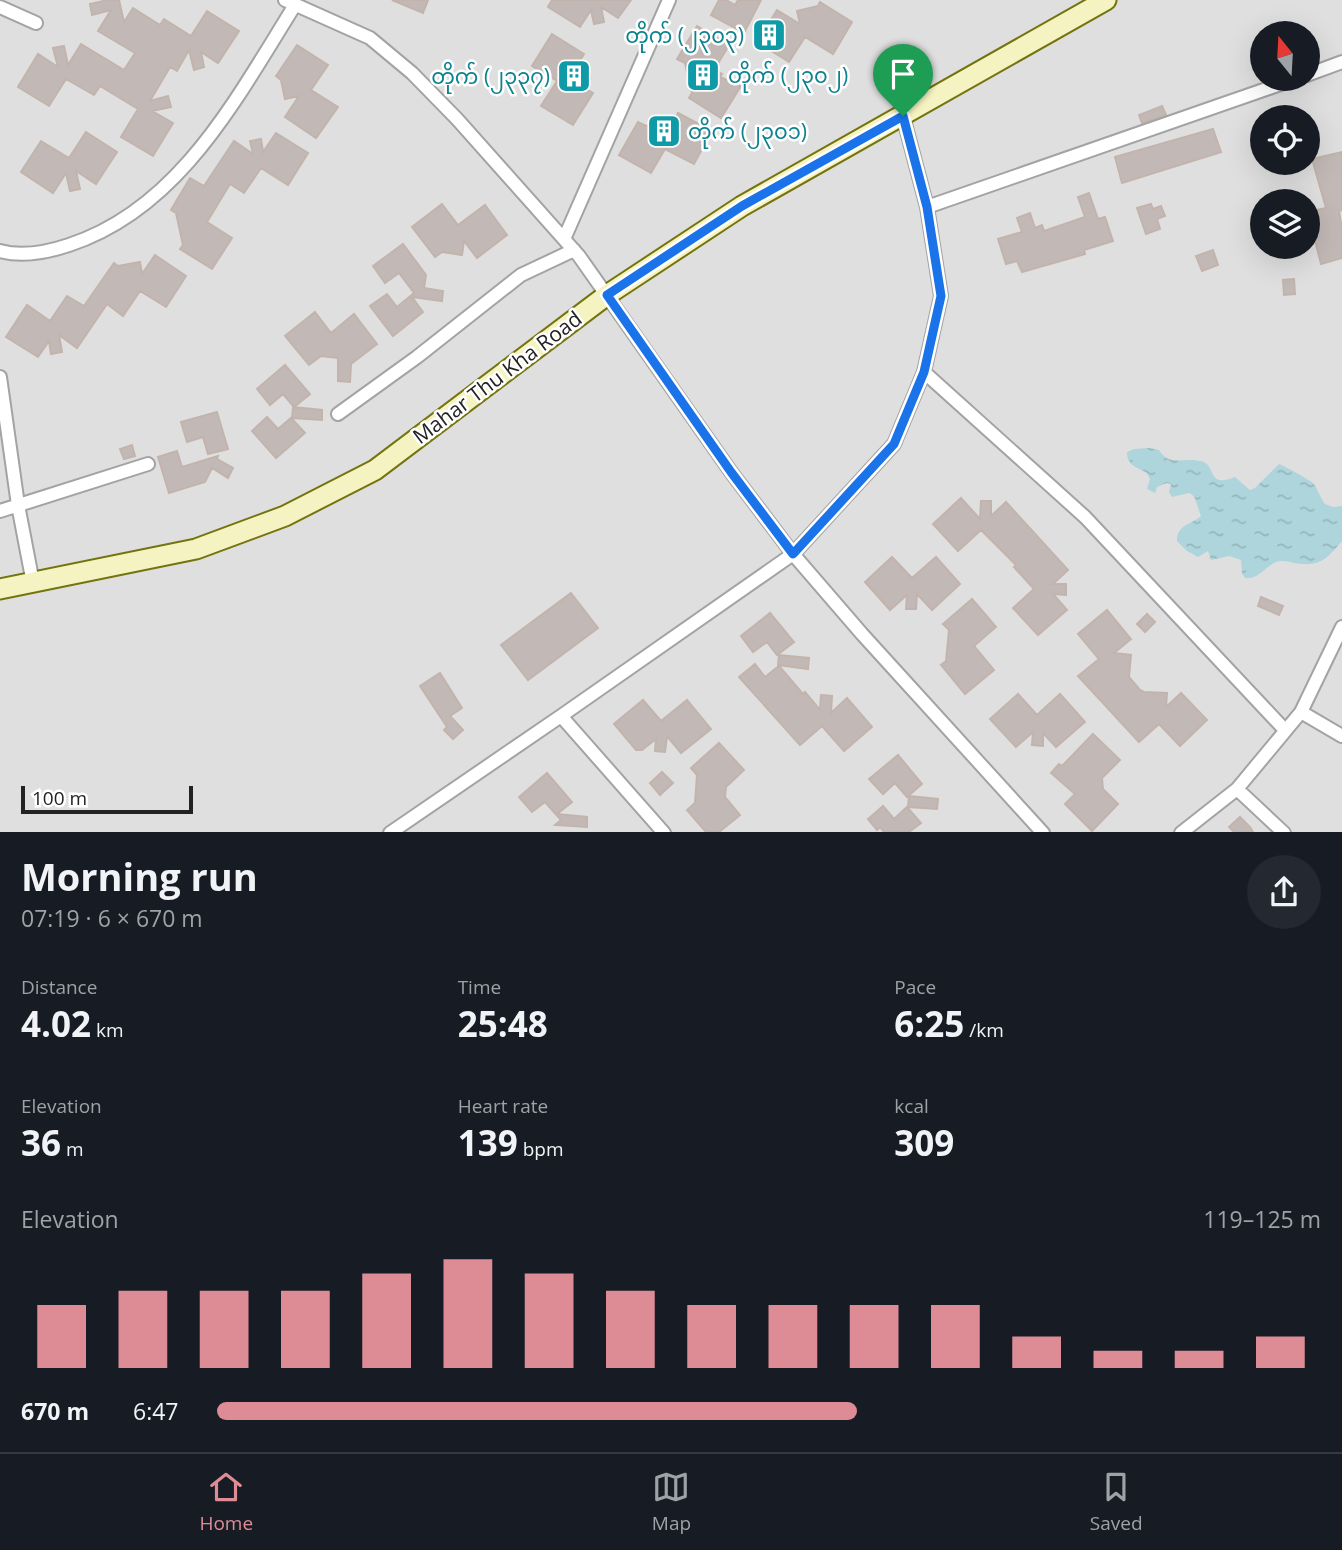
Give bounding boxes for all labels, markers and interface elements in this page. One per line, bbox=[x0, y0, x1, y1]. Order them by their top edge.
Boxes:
building icon: တိုက် (၂၃၀၃) bbox=[750, 16, 788, 54]
place label: တိုက် (၂၃၀၃) bbox=[625, 20, 744, 53]
north arrow bbox=[1250, 21, 1320, 91]
map controls bbox=[1250, 21, 1320, 259]
pin bbox=[873, 44, 933, 116]
icon: arrive bbox=[884, 55, 922, 93]
building icon: တိုက် (၂၃၀၂) bbox=[684, 56, 722, 94]
building icon: တိုက် (၂၃၃၇) bbox=[555, 57, 593, 95]
place label: တိုက် (၂၃၀၂) bbox=[728, 60, 848, 93]
place label: တိုက် (၂၃၃၇) bbox=[431, 61, 550, 94]
button: locate bbox=[1250, 105, 1320, 175]
building icon: တိုက် (၂၃၀၁) bbox=[645, 112, 683, 150]
place label: တိုက် (၂၃၀၁) bbox=[688, 116, 807, 149]
button: layers bbox=[1250, 189, 1320, 259]
street label: Mahar Thu Kha Road bbox=[407, 304, 587, 450]
scale bar bbox=[21, 783, 192, 815]
text: 100 m bbox=[32, 785, 87, 811]
text: Morning run bbox=[21, 850, 258, 902]
button: share bbox=[1247, 855, 1321, 929]
text: 07:19 · 6 × 670 m bbox=[21, 902, 203, 934]
text: Distance bbox=[21, 974, 97, 1000]
text: Time bbox=[458, 974, 501, 1000]
text: Pace bbox=[894, 974, 936, 1000]
text: 4.02 bbox=[21, 1000, 91, 1047]
text: 25:48 bbox=[458, 1000, 548, 1047]
text: 6:25 bbox=[894, 1000, 964, 1047]
text: km bbox=[91, 1017, 124, 1043]
text: /km bbox=[964, 1017, 1004, 1043]
text: Elevation bbox=[21, 1093, 102, 1119]
text: Heart rate bbox=[458, 1093, 548, 1119]
text: kcal bbox=[894, 1093, 929, 1119]
text: 36 bbox=[21, 1119, 61, 1166]
text: 139 bbox=[458, 1119, 518, 1166]
text: 309 bbox=[894, 1119, 954, 1166]
text: m bbox=[61, 1136, 84, 1162]
text: bpm bbox=[518, 1136, 563, 1162]
text: Elevation bbox=[21, 1203, 119, 1235]
text: 119–125 m bbox=[1203, 1203, 1321, 1235]
text: 670 m bbox=[21, 1395, 89, 1427]
text: 6:47 bbox=[133, 1395, 179, 1427]
tab: Home bbox=[199, 1468, 253, 1536]
tab: Map bbox=[652, 1468, 691, 1536]
tab: Saved bbox=[1090, 1468, 1143, 1536]

